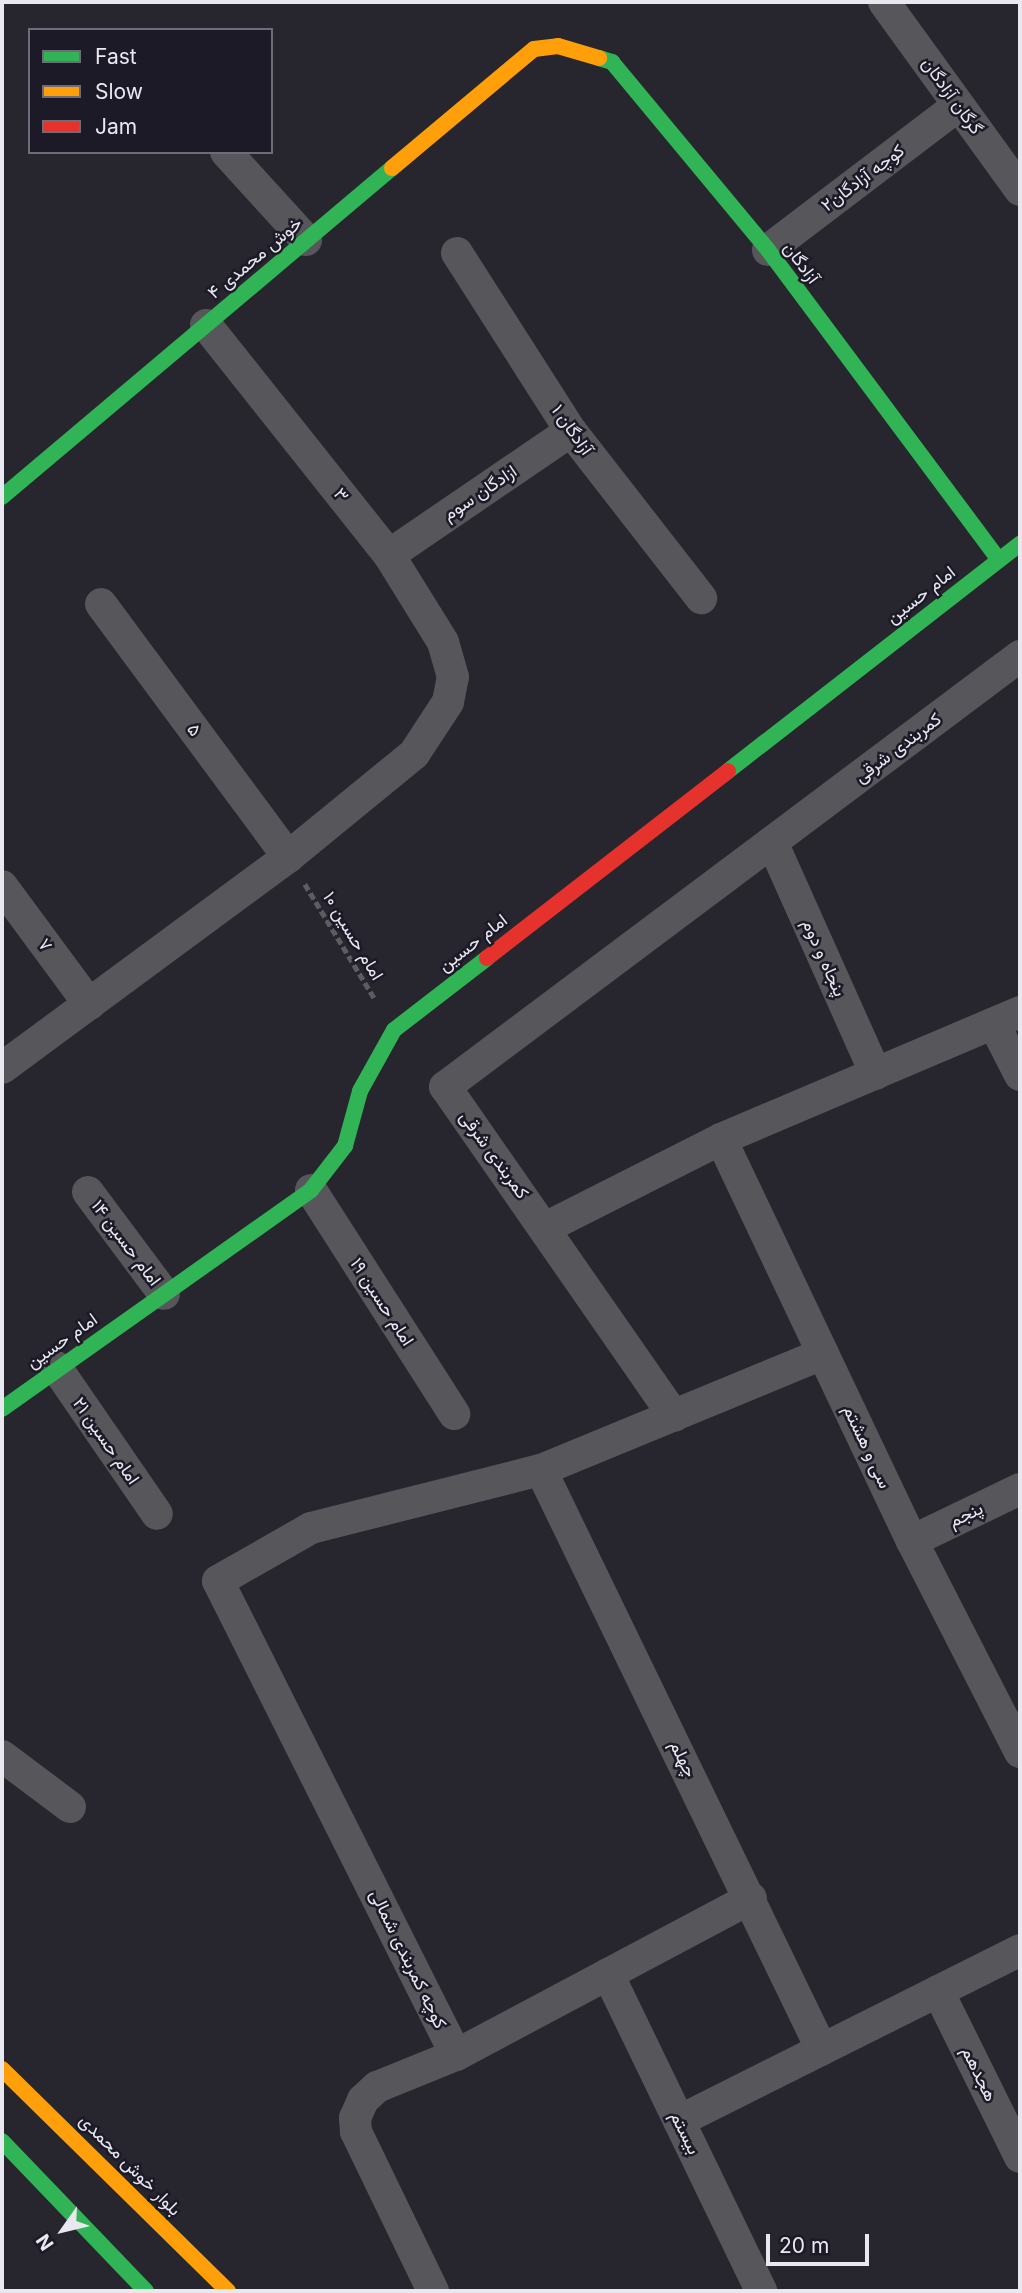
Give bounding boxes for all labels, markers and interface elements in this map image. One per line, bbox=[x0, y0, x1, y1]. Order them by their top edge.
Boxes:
legend bbox=[28, 28, 273, 154]
text: Fast bbox=[95, 44, 137, 69]
street label: گرگان آزادگان bbox=[917, 53, 987, 139]
text: Slow bbox=[95, 79, 143, 104]
text: Jam bbox=[95, 114, 137, 139]
street label: کوچه آزادگان۲ bbox=[817, 140, 909, 216]
street label: خوش محمدی ۴ bbox=[204, 212, 306, 304]
street label: آزادگان bbox=[778, 238, 824, 288]
street label: آزادگان ۱ bbox=[547, 401, 597, 459]
street label: ازادگان سوم bbox=[439, 460, 521, 526]
street label: ۳ bbox=[329, 484, 353, 506]
street label: امام حسین bbox=[882, 561, 960, 629]
street label: کمربندی شرقی bbox=[850, 708, 946, 788]
street label: ۵ bbox=[182, 719, 206, 741]
street label: امام حسین ۱۰ bbox=[318, 888, 388, 984]
street label: امام حسین bbox=[434, 909, 512, 977]
street label: پنجاه و دوم bbox=[797, 916, 851, 1000]
street label: ۷ bbox=[33, 934, 57, 956]
street label: کمربندی شرقی bbox=[455, 1107, 533, 1203]
street label: امام حسین ۱۴ bbox=[87, 1196, 165, 1290]
street label: امام حسین ۱۹ bbox=[346, 1254, 418, 1350]
street label: امام حسین bbox=[22, 1309, 102, 1373]
street label: امام حسین ۲۱ bbox=[68, 1393, 144, 1489]
street label: سی و هشتم bbox=[838, 1402, 896, 1492]
street label: پنجم bbox=[945, 1498, 987, 1532]
street label: چهلم bbox=[665, 1737, 701, 1781]
street label: کوچه کمربندی شمالی bbox=[365, 1886, 451, 2032]
street label: هجدهم bbox=[957, 2043, 1001, 2105]
street label: بیستم bbox=[665, 2108, 705, 2158]
street label: بلوار خوش محمدی bbox=[75, 2110, 185, 2220]
north arrow bbox=[28, 2195, 98, 2265]
scale bar bbox=[770, 2220, 873, 2264]
text: N bbox=[32, 2230, 59, 2254]
text: 20 m bbox=[779, 2233, 829, 2258]

